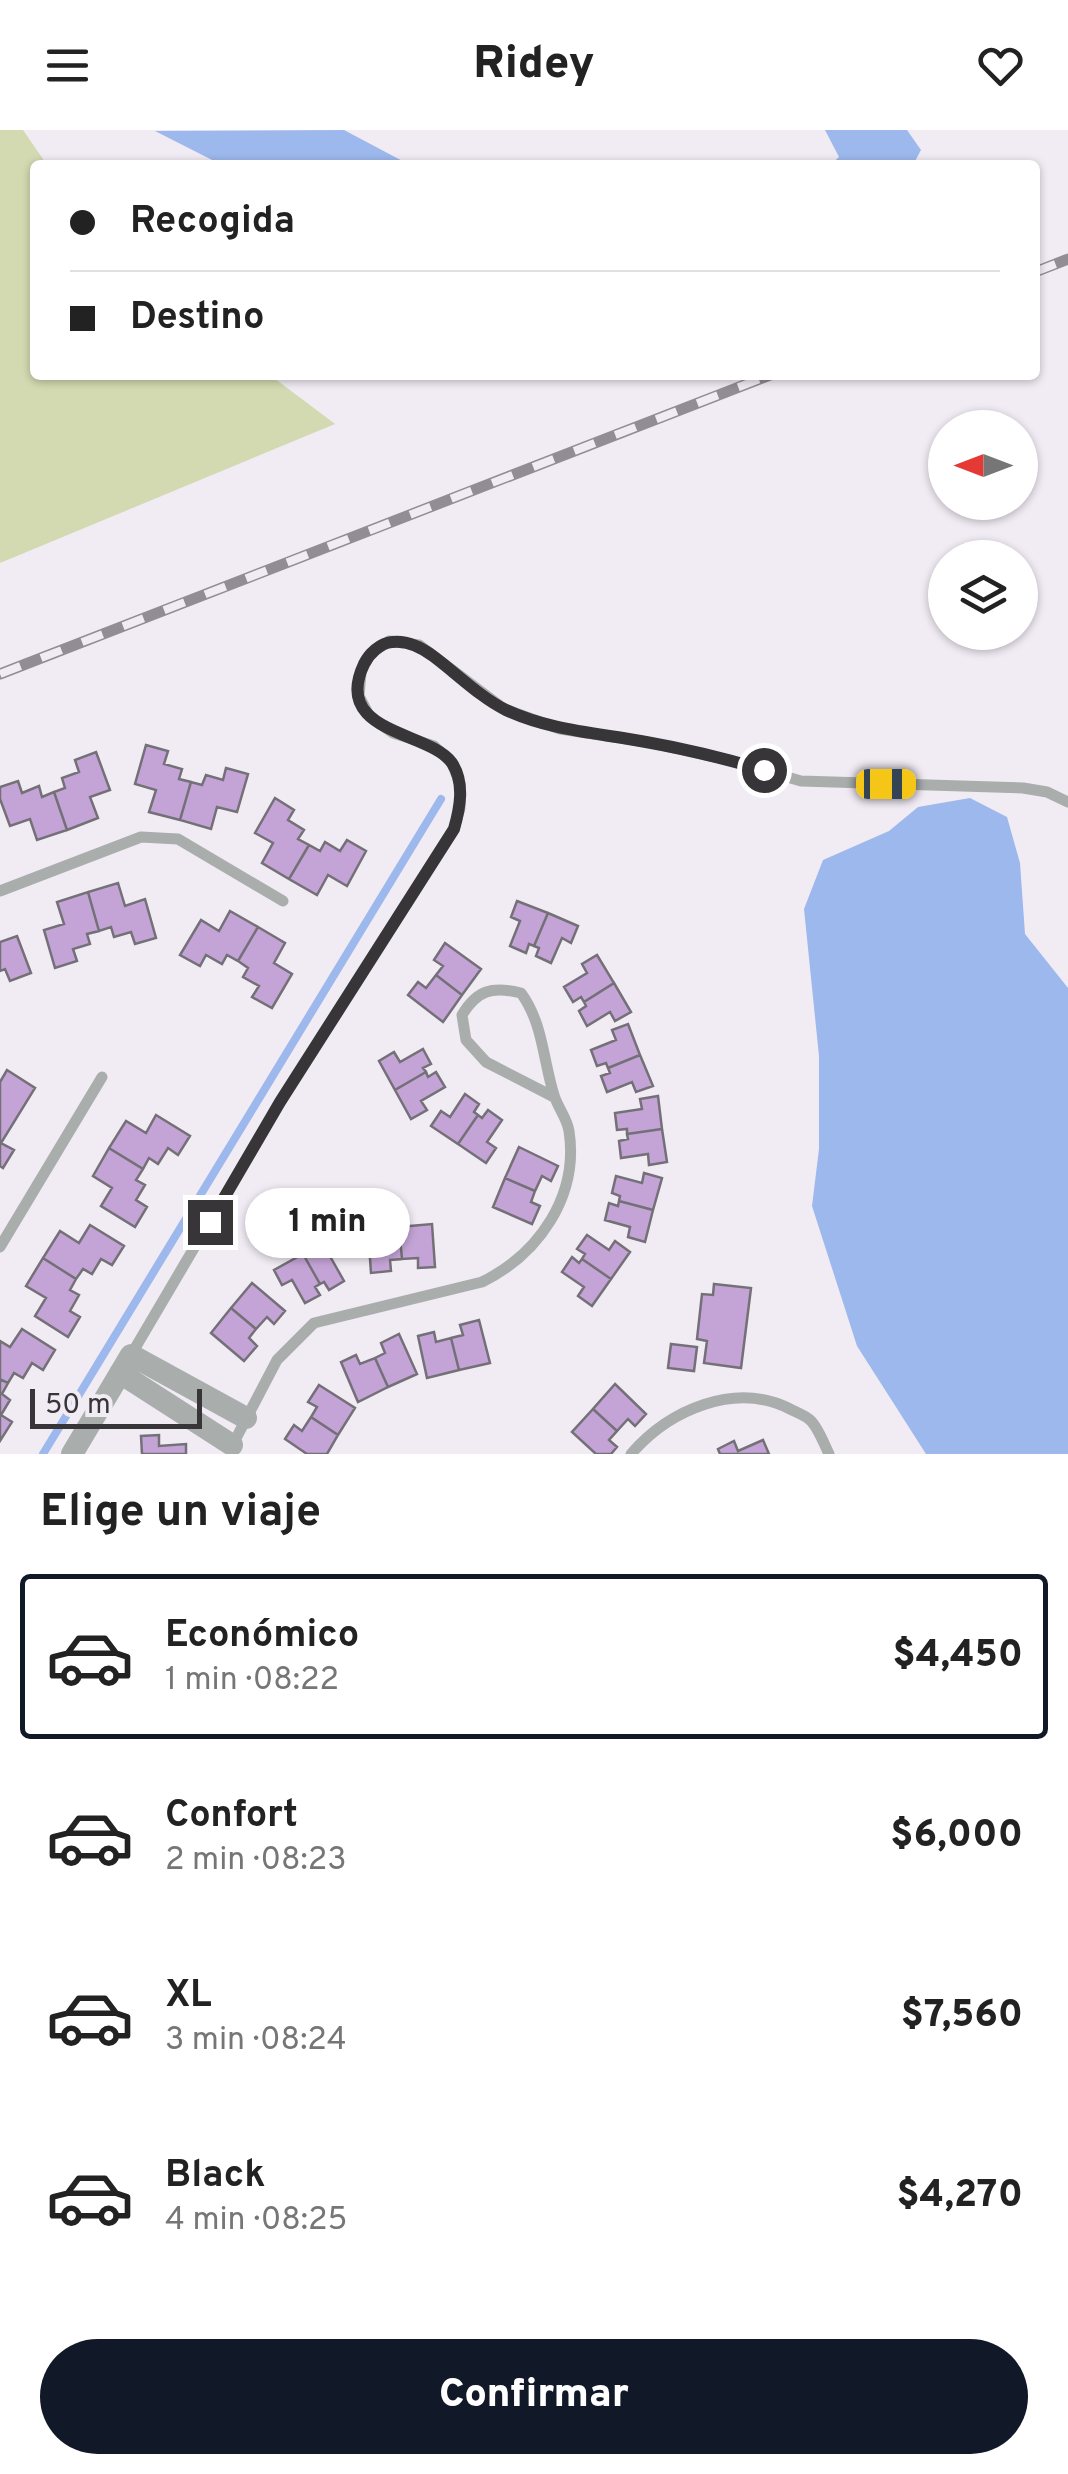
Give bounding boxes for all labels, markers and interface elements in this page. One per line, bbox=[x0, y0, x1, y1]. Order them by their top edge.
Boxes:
text: Ridey bbox=[473, 37, 595, 94]
icon: menu bbox=[40, 38, 95, 93]
icon: heart bbox=[973, 38, 1028, 93]
text: Recogida bbox=[130, 198, 295, 247]
text: Destino bbox=[130, 294, 265, 343]
north arrow bbox=[928, 410, 1038, 520]
map controls bbox=[928, 410, 1038, 650]
button: layers bbox=[928, 540, 1038, 650]
route start bbox=[742, 748, 787, 793]
car bbox=[856, 769, 916, 799]
callout: 1 min bbox=[245, 1187, 410, 1257]
route end bbox=[188, 1200, 233, 1245]
text: 1 min bbox=[288, 1203, 367, 1243]
scale bar bbox=[30, 1384, 202, 1428]
text: 50 m bbox=[45, 1388, 111, 1424]
text: Elige un viaje bbox=[40, 1485, 321, 1542]
icon: car bbox=[45, 1612, 135, 1702]
text: Económico bbox=[165, 1612, 359, 1661]
text: $4,450 bbox=[893, 1632, 1023, 1681]
text: 1 min · 08:22 bbox=[165, 1661, 339, 1701]
icon: car bbox=[45, 1792, 135, 1882]
text: Confort bbox=[165, 1792, 298, 1841]
text: $6,000 bbox=[890, 1812, 1023, 1861]
text: 2 min · 08:23 bbox=[165, 1841, 347, 1881]
icon: car bbox=[45, 1972, 135, 2062]
text: XL bbox=[165, 1972, 212, 2021]
text: $7,560 bbox=[901, 1992, 1023, 2041]
text: 3 min · 08:24 bbox=[165, 2021, 347, 2061]
icon: car bbox=[45, 2152, 135, 2242]
text: Black bbox=[165, 2152, 265, 2201]
text: $4,270 bbox=[896, 2172, 1023, 2221]
text: 4 min · 08:25 bbox=[165, 2201, 347, 2241]
button: Confirmar bbox=[40, 2339, 1028, 2454]

